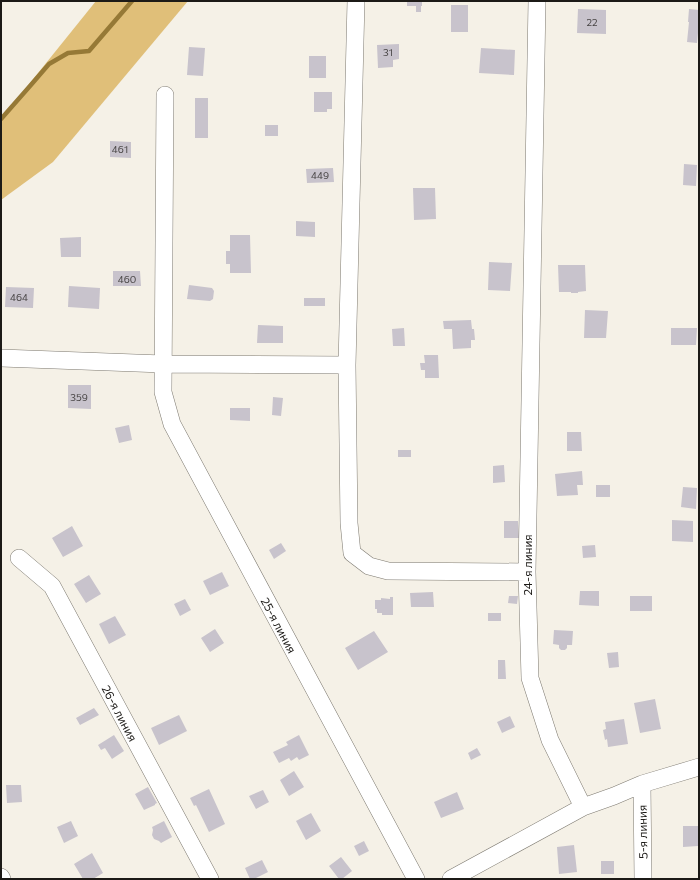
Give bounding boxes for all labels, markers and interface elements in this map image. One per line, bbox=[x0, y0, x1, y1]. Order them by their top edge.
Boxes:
house number: 22 bbox=[586, 16, 598, 28]
house number: 31 bbox=[383, 46, 393, 58]
house number: 461 bbox=[112, 143, 128, 155]
house number: 449 bbox=[311, 169, 329, 181]
house number: 460 bbox=[118, 273, 136, 285]
house number: 464 bbox=[10, 291, 28, 303]
house number: 359 bbox=[70, 391, 88, 403]
street label: 24-я линия bbox=[520, 534, 534, 596]
street label: 25-я линия bbox=[258, 595, 300, 655]
street label: 26-я линия bbox=[99, 683, 141, 743]
street label: 5-я линия bbox=[635, 805, 649, 859]

